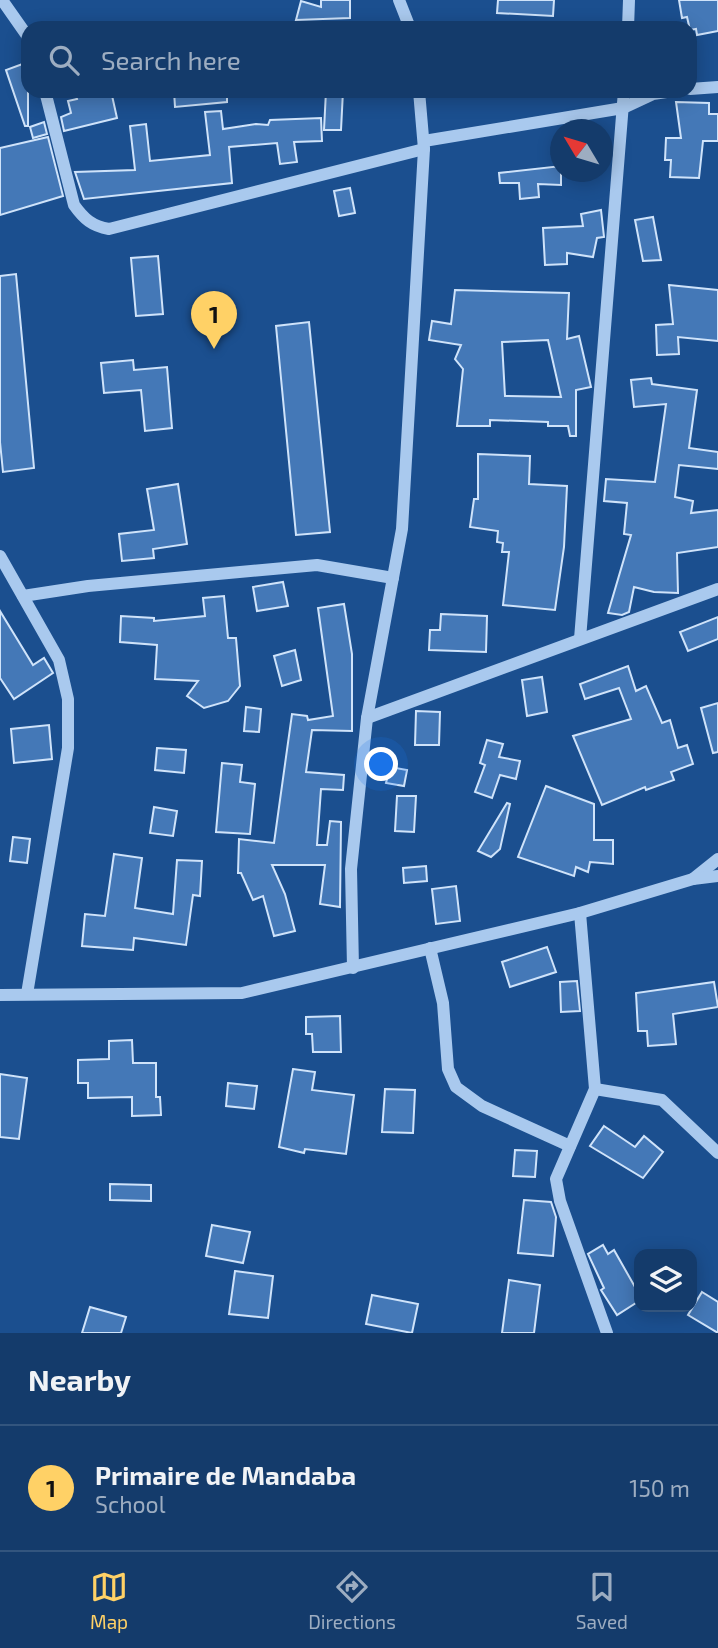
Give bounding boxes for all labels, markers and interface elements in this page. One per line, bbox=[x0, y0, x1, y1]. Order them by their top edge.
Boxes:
search box bbox=[21, 21, 697, 98]
icon: search bbox=[45, 41, 83, 79]
text: Search here bbox=[101, 44, 241, 75]
north arrow bbox=[550, 119, 613, 182]
pin: 1 bbox=[191, 291, 237, 349]
your location bbox=[364, 747, 398, 781]
map controls bbox=[634, 1249, 697, 1312]
button: layers bbox=[634, 1249, 697, 1312]
text: Nearby bbox=[28, 1361, 131, 1397]
text: Primaire de Mandaba bbox=[95, 1459, 356, 1490]
text: 1 bbox=[46, 1474, 56, 1502]
text: 150 m bbox=[629, 1474, 690, 1502]
text: School bbox=[95, 1490, 165, 1518]
tab: Map bbox=[90, 1568, 128, 1633]
tab: Directions bbox=[308, 1568, 396, 1633]
tab: Saved bbox=[576, 1568, 628, 1633]

